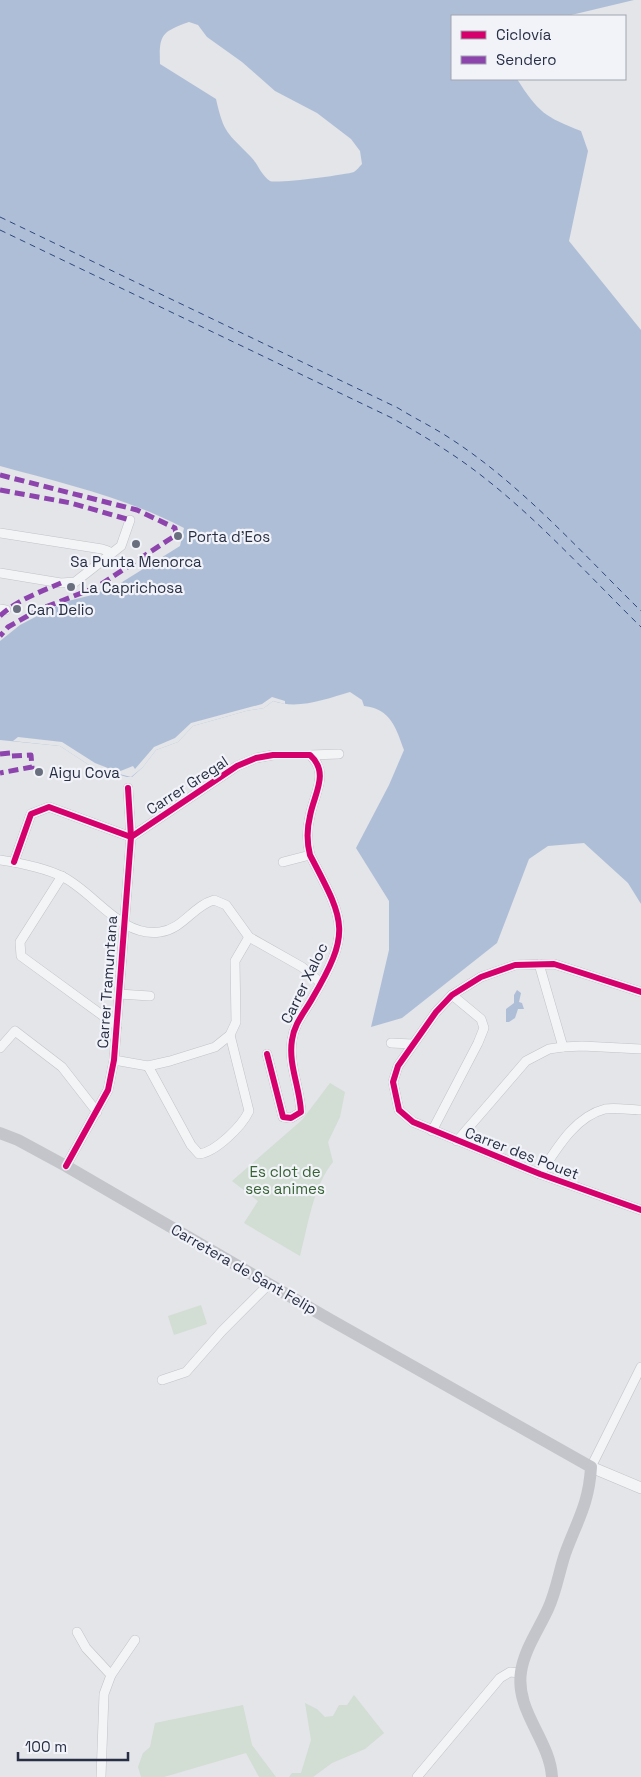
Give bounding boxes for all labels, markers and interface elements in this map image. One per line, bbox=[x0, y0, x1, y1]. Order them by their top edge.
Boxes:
legend bbox=[451, 15, 626, 80]
text: Ciclovía bbox=[496, 25, 552, 44]
text: Sendero bbox=[496, 50, 556, 69]
place label: Porta d'Eos bbox=[188, 527, 270, 546]
marker: Porta d'Eos bbox=[172, 530, 184, 542]
marker: Sa Punta Menorca bbox=[130, 538, 142, 550]
place label: Sa Punta Menorca bbox=[70, 552, 202, 571]
place label: La Caprichosa bbox=[81, 578, 183, 597]
marker: La Caprichosa bbox=[65, 581, 77, 593]
place label: Can Delio bbox=[27, 600, 94, 619]
marker: Can Delio bbox=[11, 603, 23, 615]
street label: Carrer Gregal bbox=[143, 751, 231, 819]
place label: Aigu Cova bbox=[49, 763, 120, 782]
marker: Aigu Cova bbox=[33, 766, 45, 778]
street label: Carrer Tramuntana bbox=[93, 915, 121, 1049]
street label: Carrer Xaloc bbox=[276, 939, 332, 1027]
street label: Carrer des Pouet bbox=[462, 1123, 582, 1184]
park label: Es clot de ses animes bbox=[245, 1162, 325, 1198]
street label: Carretera de Sant Felip bbox=[168, 1219, 320, 1319]
scale bar bbox=[18, 1730, 128, 1762]
text: 100 m bbox=[25, 1737, 67, 1756]

